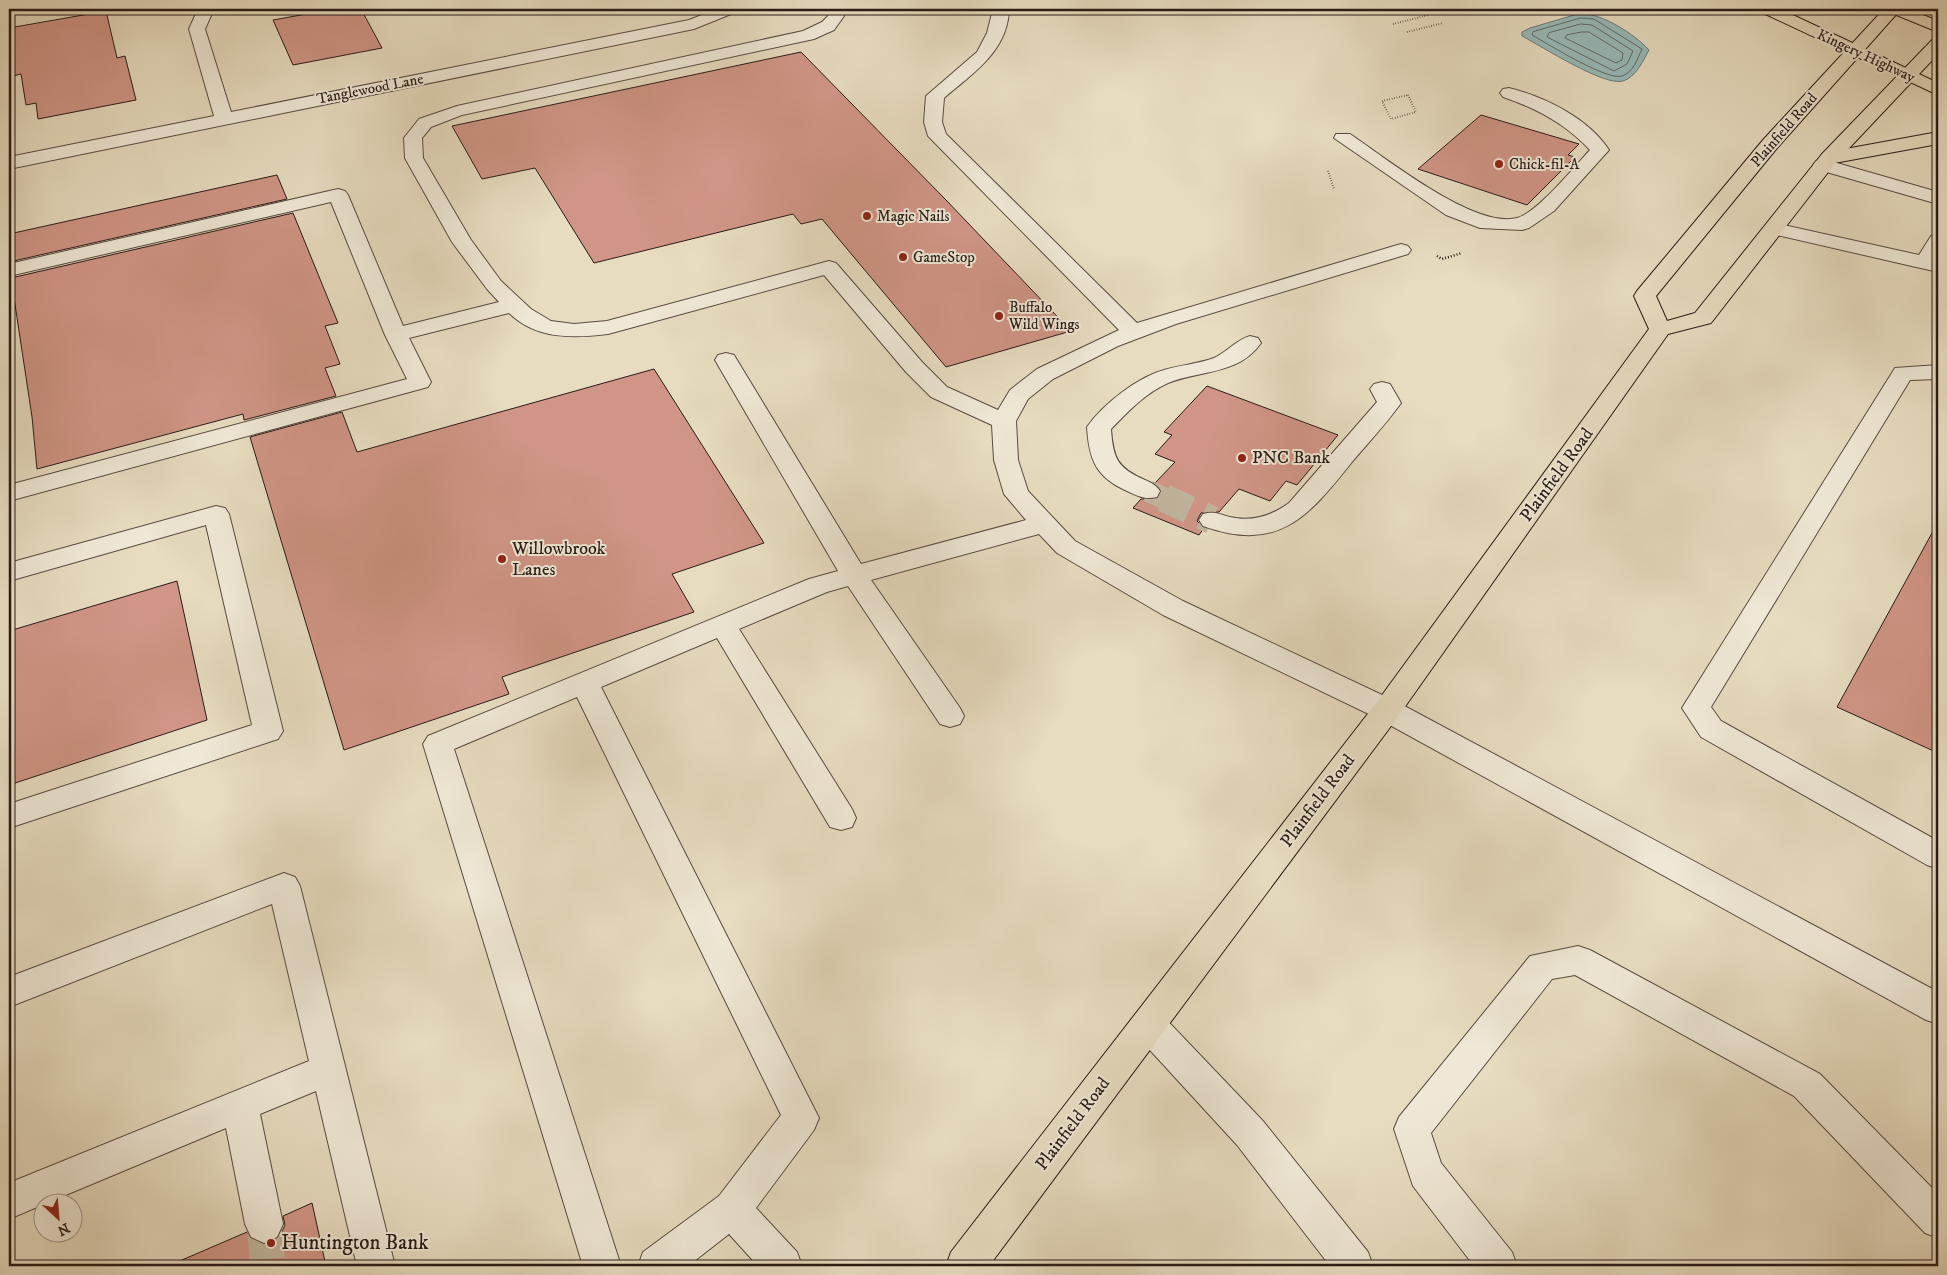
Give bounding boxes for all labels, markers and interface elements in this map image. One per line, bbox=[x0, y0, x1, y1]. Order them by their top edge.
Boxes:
street label: Kingery Highway bbox=[1814, 25, 1919, 87]
street label: Tanglewood Lane bbox=[315, 69, 425, 109]
street label: Plainfield Road bbox=[1747, 89, 1822, 171]
place label: Chick-fil-A bbox=[1509, 155, 1580, 174]
marker: Chick-fil-A bbox=[1493, 158, 1505, 170]
place label: Magic Nails bbox=[877, 207, 950, 226]
marker: Magic Nails bbox=[861, 210, 873, 222]
place label: GameStop bbox=[913, 248, 975, 267]
marker: GameStop bbox=[897, 251, 909, 263]
place label: Buffalo Wild Wings bbox=[1008, 298, 1080, 334]
marker: Buffalo Wild Wings bbox=[993, 310, 1005, 322]
street label: Plainfield Road bbox=[1516, 424, 1598, 526]
place label: PNC Bank bbox=[1252, 447, 1330, 469]
marker: PNC Bank bbox=[1236, 452, 1248, 464]
place label: Willowbrook Lanes bbox=[511, 538, 606, 581]
marker: Willowbrook Lanes bbox=[496, 553, 508, 565]
street label: Plainfield Road bbox=[1276, 750, 1360, 852]
street label: Plainfield Road bbox=[1031, 1073, 1115, 1175]
north arrow bbox=[32, 1192, 82, 1242]
text: N bbox=[54, 1218, 72, 1240]
place label: Huntington Bank bbox=[281, 1230, 429, 1256]
marker: Huntington Bank bbox=[265, 1237, 277, 1249]

